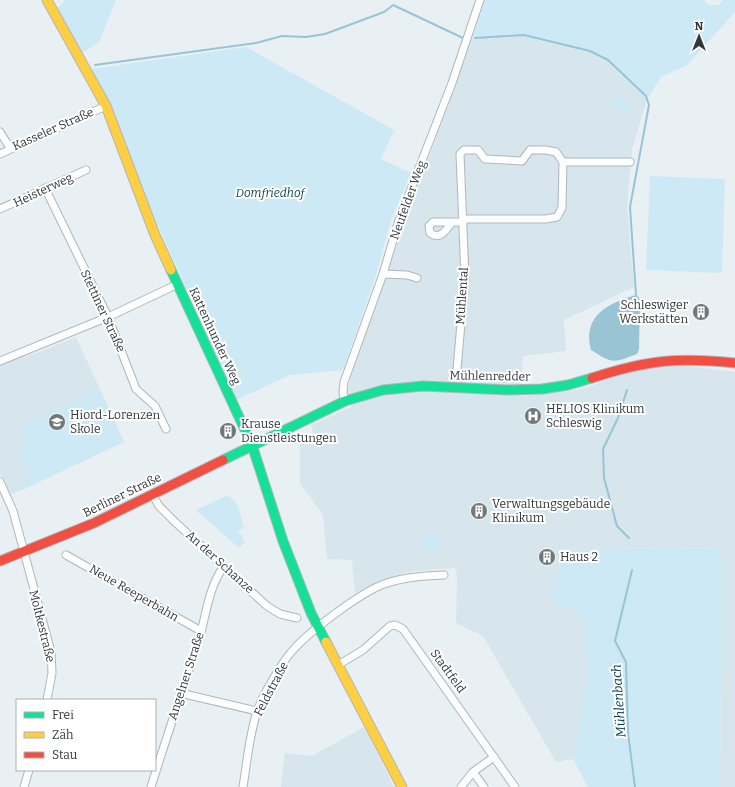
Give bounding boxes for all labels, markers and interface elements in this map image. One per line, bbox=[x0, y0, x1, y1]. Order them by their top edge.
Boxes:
north arrow bbox=[679, 16, 719, 56]
text: N bbox=[695, 20, 704, 33]
street label: Kasseler Straße bbox=[10, 105, 96, 153]
street label: Neufelder Weg bbox=[387, 158, 429, 242]
street label: Heisterweg bbox=[11, 170, 75, 210]
park label: Domfriedhof bbox=[235, 186, 307, 200]
street label: Mühlental bbox=[453, 266, 471, 325]
street label: Stettiner Straße bbox=[78, 268, 128, 354]
street label: Kattenhunder Weg bbox=[186, 285, 244, 387]
place label: Schleswiger Werkstätten bbox=[619, 298, 689, 326]
building icon: Schleswiger Werkstätten bbox=[691, 302, 711, 322]
street label: Mühlenredder bbox=[449, 368, 531, 384]
place label: HELIOS Klinikum Schleswig bbox=[546, 402, 645, 430]
hospital icon: HELIOS Klinikum Schleswig bbox=[523, 406, 543, 426]
place label: Hiord-Lorenzen Skole bbox=[70, 408, 161, 436]
school or university icon: Hiord-Lorenzen Skole bbox=[47, 412, 67, 432]
place label: Krause Dienstleistungen bbox=[241, 417, 337, 445]
building icon: Krause Dienstleistungen bbox=[218, 421, 238, 441]
street label: Berliner Straße bbox=[81, 470, 163, 520]
place label: Verwaltungsgebäude Klinikum bbox=[492, 497, 610, 525]
building icon: Verwaltungsgebäude Klinikum bbox=[469, 501, 489, 521]
street label: An der Schanze bbox=[183, 528, 257, 596]
building icon: Haus 2 bbox=[537, 547, 557, 567]
place label: Haus 2 bbox=[560, 550, 598, 564]
street label: Neue Reeperbahn bbox=[87, 562, 181, 624]
street label: Moltkestraße bbox=[26, 588, 58, 664]
street label: Angelner Straße bbox=[165, 630, 207, 722]
street label: Stadtfeld bbox=[427, 646, 469, 696]
street label: Feldstraße bbox=[251, 660, 291, 718]
water label: Mühlenbach bbox=[608, 664, 629, 738]
legend bbox=[16, 699, 156, 771]
text: Frei bbox=[52, 708, 74, 722]
text: Zäh bbox=[52, 728, 74, 742]
text: Stau bbox=[52, 748, 78, 762]

